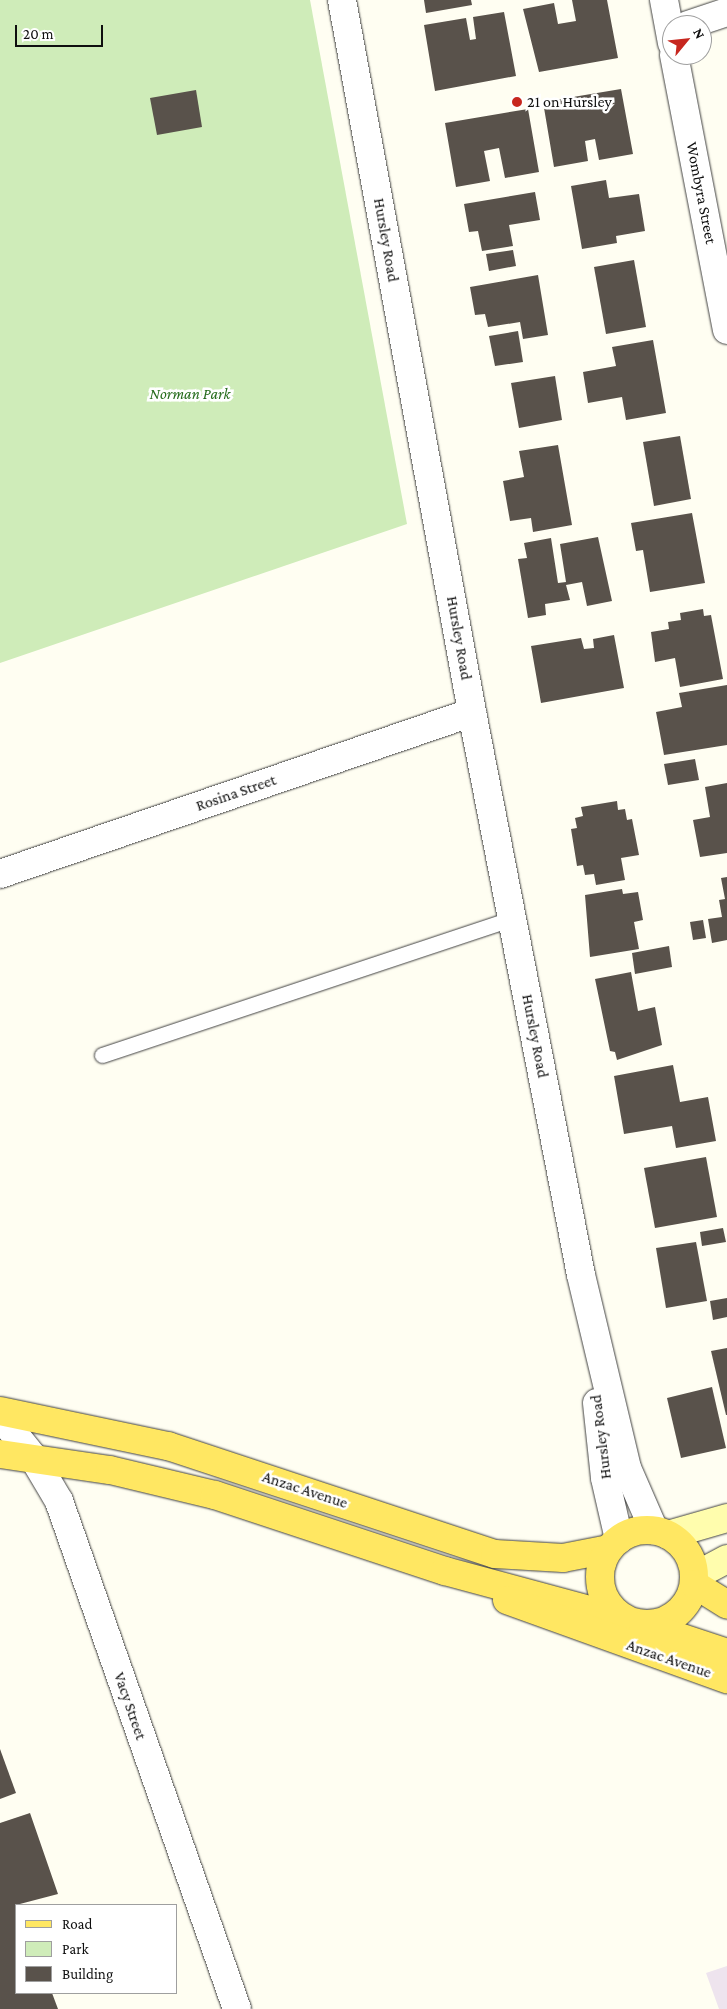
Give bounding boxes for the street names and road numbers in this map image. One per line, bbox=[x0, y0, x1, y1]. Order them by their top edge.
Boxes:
street label: Wombyra Street bbox=[682, 140, 720, 246]
street label: Hursley Road bbox=[369, 197, 403, 283]
street label: Hursley Road bbox=[442, 595, 476, 681]
street label: Rosina Street bbox=[193, 770, 279, 816]
street label: Hursley Road bbox=[517, 993, 553, 1079]
street label: Hursley Road bbox=[586, 1394, 616, 1480]
street label: Anzac Avenue bbox=[260, 1467, 350, 1513]
street label: Anzac Avenue bbox=[624, 1635, 714, 1683]
street label: Vacy Street bbox=[109, 1670, 151, 1742]

